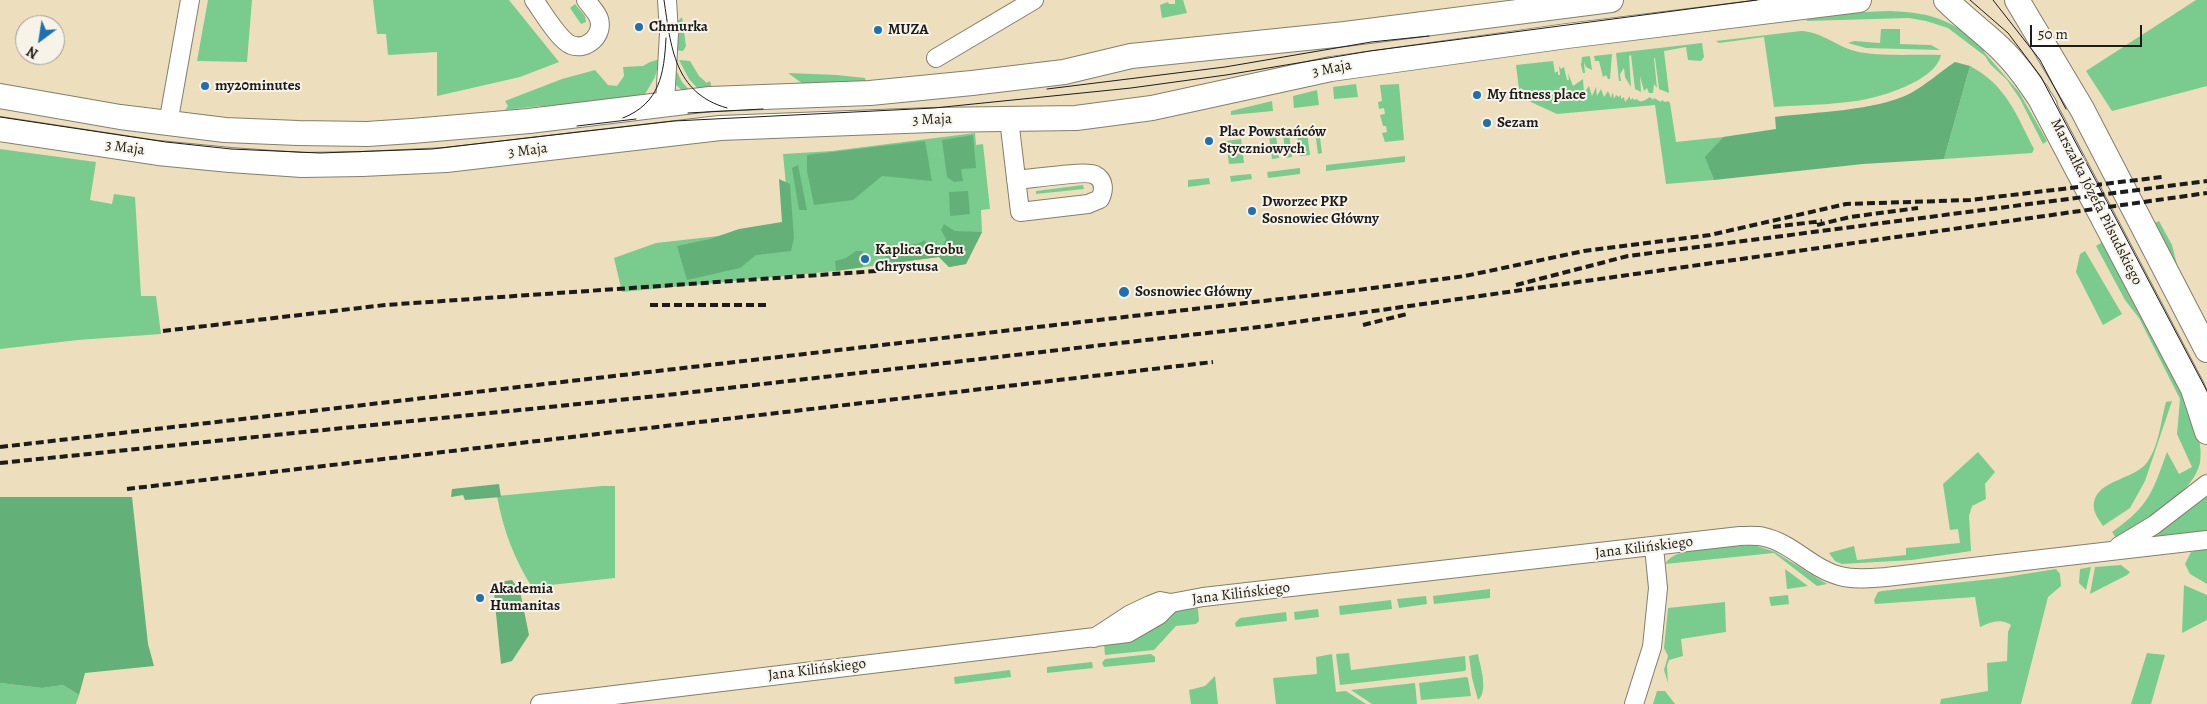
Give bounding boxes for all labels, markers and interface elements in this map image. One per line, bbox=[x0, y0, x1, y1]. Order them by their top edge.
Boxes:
north arrow bbox=[15, 15, 65, 65]
scale bar bbox=[2032, 15, 2144, 47]
place label: Chmurka bbox=[649, 18, 708, 36]
marker: Chmurka bbox=[633, 21, 645, 33]
place label: MUZA bbox=[888, 21, 929, 39]
marker: MUZA bbox=[872, 24, 884, 36]
text: 50 m bbox=[2038, 24, 2068, 44]
text: N bbox=[23, 42, 42, 63]
street label: 3 Maja bbox=[1311, 56, 1353, 82]
place label: my20minutes bbox=[215, 77, 301, 95]
marker: my20minutes bbox=[199, 80, 211, 92]
place label: My fitness place bbox=[1487, 86, 1586, 104]
marker: My fitness place bbox=[1471, 89, 1483, 101]
street label: 3 Maja bbox=[912, 110, 952, 130]
place label: Sezam bbox=[1497, 114, 1538, 132]
street label: Marszałka Józefa Piłsudskiego bbox=[2046, 116, 2146, 288]
marker: Sezam bbox=[1481, 117, 1493, 129]
place label: Plac Powstańców Styczniowych bbox=[1219, 123, 1326, 158]
marker: Plac Powstańców Styczniowych bbox=[1203, 135, 1215, 147]
street label: 3 Maja bbox=[104, 136, 146, 160]
street label: 3 Maja bbox=[507, 140, 549, 162]
place label: Dworzec PKP Sosnowiec Główny bbox=[1262, 193, 1379, 228]
marker: Dworzec PKP Sosnowiec Główny bbox=[1246, 205, 1258, 217]
place label: Kaplica Grobu Chrystusa bbox=[875, 241, 964, 276]
marker: Kaplica Grobu Chrystusa bbox=[859, 253, 871, 265]
place label: Sosnowiec Główny bbox=[1135, 283, 1252, 301]
marker: Sosnowiec Główny bbox=[1117, 285, 1131, 299]
street label: Jana Kilińskiego bbox=[1594, 533, 1694, 563]
street label: Jana Kilińskiego bbox=[1191, 579, 1291, 609]
place label: Akademia Humanitas bbox=[490, 580, 560, 615]
marker: Akademia Humanitas bbox=[474, 592, 486, 604]
street label: Jana Kilińskiego bbox=[767, 655, 867, 685]

